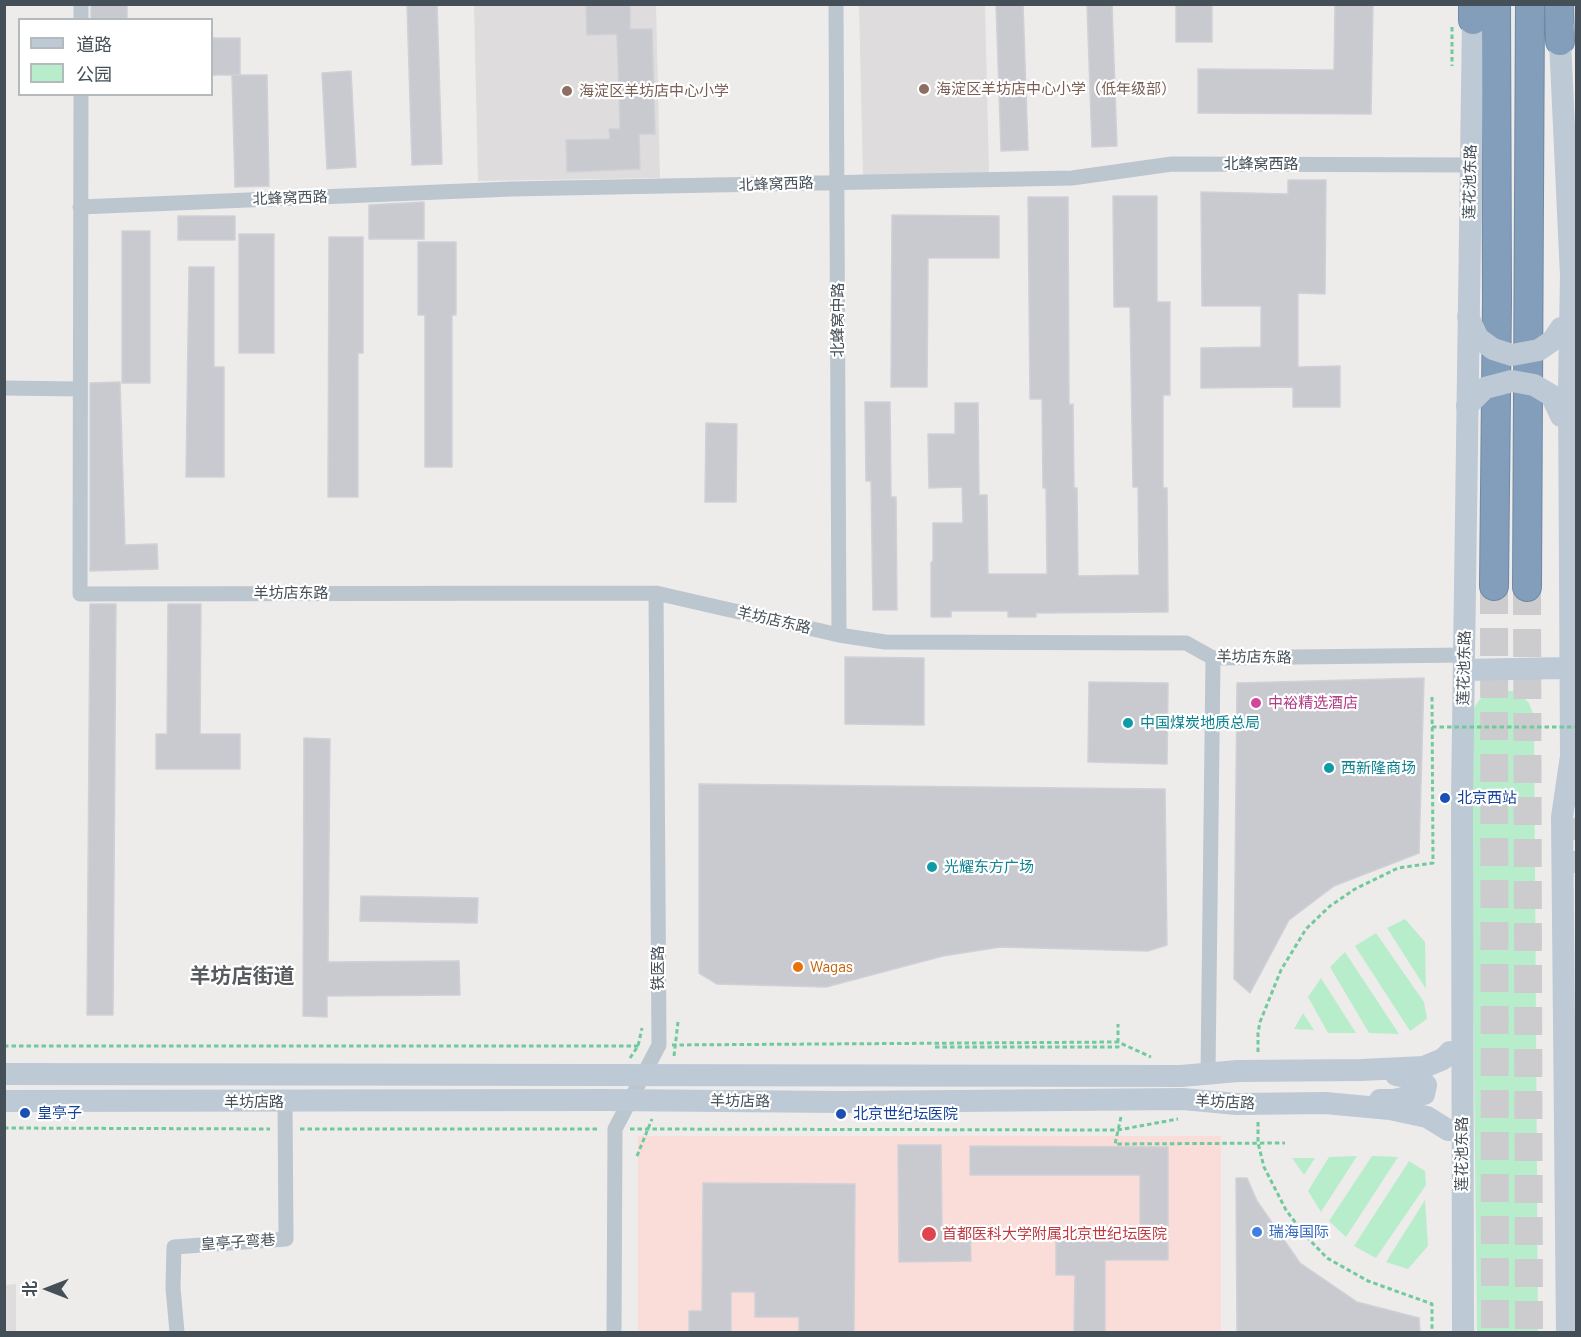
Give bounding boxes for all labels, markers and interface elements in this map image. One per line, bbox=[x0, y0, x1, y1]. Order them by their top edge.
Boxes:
legend bbox=[18, 18, 213, 96]
text: 道路 bbox=[76, 33, 112, 55]
text: 公园 bbox=[76, 63, 112, 85]
place label: 海淀区羊坊店中心小学（低年级部） bbox=[936, 80, 1176, 98]
place label: 海淀区羊坊店中心小学 bbox=[579, 82, 729, 100]
marker: 海淀区羊坊店中心小学（低年级部） bbox=[917, 82, 931, 96]
marker: 海淀区羊坊店中心小学 bbox=[560, 84, 574, 98]
street label: 莲花池东路 bbox=[1460, 144, 1480, 220]
street label: 北蜂窝西路 bbox=[1224, 155, 1298, 173]
street label: 北蜂窝西路 bbox=[738, 174, 814, 194]
street label: 北蜂窝西路 bbox=[252, 188, 328, 208]
street label: 北蜂窝中路 bbox=[829, 283, 847, 357]
street label: 羊坊店东路 bbox=[254, 584, 328, 602]
street label: 羊坊店东路 bbox=[735, 603, 813, 637]
street label: 莲花池东路 bbox=[1454, 630, 1474, 706]
street label: 羊坊店东路 bbox=[1216, 647, 1292, 667]
place label: 中裕精选酒店 bbox=[1268, 694, 1358, 712]
marker: 中裕精选酒店 bbox=[1249, 696, 1263, 710]
place label: 中国煤炭地质总局 bbox=[1140, 714, 1260, 732]
marker: 中国煤炭地质总局 bbox=[1121, 716, 1135, 730]
place label: 西新隆商场 bbox=[1341, 759, 1416, 777]
marker: 西新隆商场 bbox=[1322, 761, 1336, 775]
place label: 北京西站 bbox=[1457, 789, 1517, 807]
marker: 北京西站 bbox=[1438, 791, 1452, 805]
place label: 光耀东方广场 bbox=[944, 858, 1034, 876]
marker: 光耀东方广场 bbox=[925, 860, 939, 874]
street label: 铁医路 bbox=[649, 946, 667, 990]
place label: Wagas bbox=[810, 958, 853, 976]
marker: Wagas bbox=[791, 960, 805, 974]
district label: 羊坊店街道 bbox=[190, 963, 294, 989]
street label: 羊坊店路 bbox=[710, 1091, 770, 1111]
street label: 羊坊店路 bbox=[1195, 1091, 1255, 1113]
street label: 羊坊店路 bbox=[224, 1093, 284, 1111]
place label: 皇亭子 bbox=[37, 1104, 82, 1122]
place label: 北京世纪坛医院 bbox=[853, 1105, 958, 1123]
marker: 皇亭子 bbox=[18, 1106, 32, 1120]
marker: 北京世纪坛医院 bbox=[834, 1107, 848, 1121]
street label: 莲花池东路 bbox=[1453, 1117, 1471, 1191]
place label: 瑞海国际 bbox=[1269, 1223, 1329, 1241]
marker: 首都医科大学附属北京世纪坛医院 bbox=[920, 1225, 938, 1243]
place label: 首都医科大学附属北京世纪坛医院 bbox=[942, 1225, 1167, 1243]
marker: 瑞海国际 bbox=[1250, 1225, 1264, 1239]
street label: 皇亭子弯巷 bbox=[200, 1230, 276, 1254]
north arrow bbox=[18, 1259, 78, 1319]
text: 北 bbox=[20, 1281, 39, 1297]

